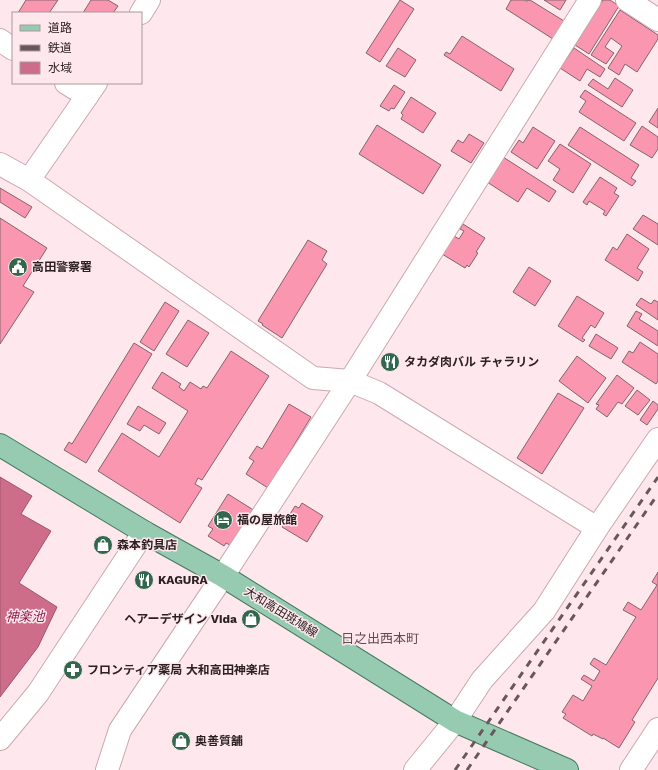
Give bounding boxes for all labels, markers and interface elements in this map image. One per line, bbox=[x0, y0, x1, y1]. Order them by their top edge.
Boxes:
legend bbox=[12, 12, 142, 84]
text: 道路 bbox=[48, 21, 72, 35]
text: 鉄道 bbox=[48, 41, 72, 55]
text: 水域 bbox=[48, 61, 72, 75]
public building icon: 高田警察署 bbox=[7, 256, 29, 278]
place label: 高田警察署 bbox=[32, 260, 92, 274]
restaurant icon: タカダ肉バル チャラリン bbox=[379, 351, 401, 373]
place label: タカダ肉バル チャラリン bbox=[404, 355, 539, 369]
hotel icon: 福の屋旅館 bbox=[212, 509, 234, 531]
place label: 福の屋旅館 bbox=[237, 513, 297, 527]
shop icon: 森本釣具店 bbox=[92, 534, 114, 556]
place label: 森本釣具店 bbox=[117, 538, 177, 552]
restaurant icon: KAGURA bbox=[133, 569, 155, 591]
place label: KAGURA bbox=[158, 573, 209, 587]
street label: 大和高田斑鳩線 bbox=[242, 584, 320, 640]
shop icon: ヘアーデザイン Vida bbox=[240, 608, 262, 630]
water label: 神楽池 bbox=[5, 609, 46, 624]
place label: ヘアーデザイン Vida bbox=[124, 612, 237, 626]
district label: 日之出西本町 bbox=[341, 631, 419, 646]
pharmacy icon: フロンティア薬局 大和高田神楽店 bbox=[62, 659, 84, 681]
place label: フロンティア薬局 大和高田神楽店 bbox=[87, 663, 270, 677]
shop icon: 奥善質舗 bbox=[170, 730, 192, 752]
place label: 奥善質舗 bbox=[195, 734, 243, 748]

